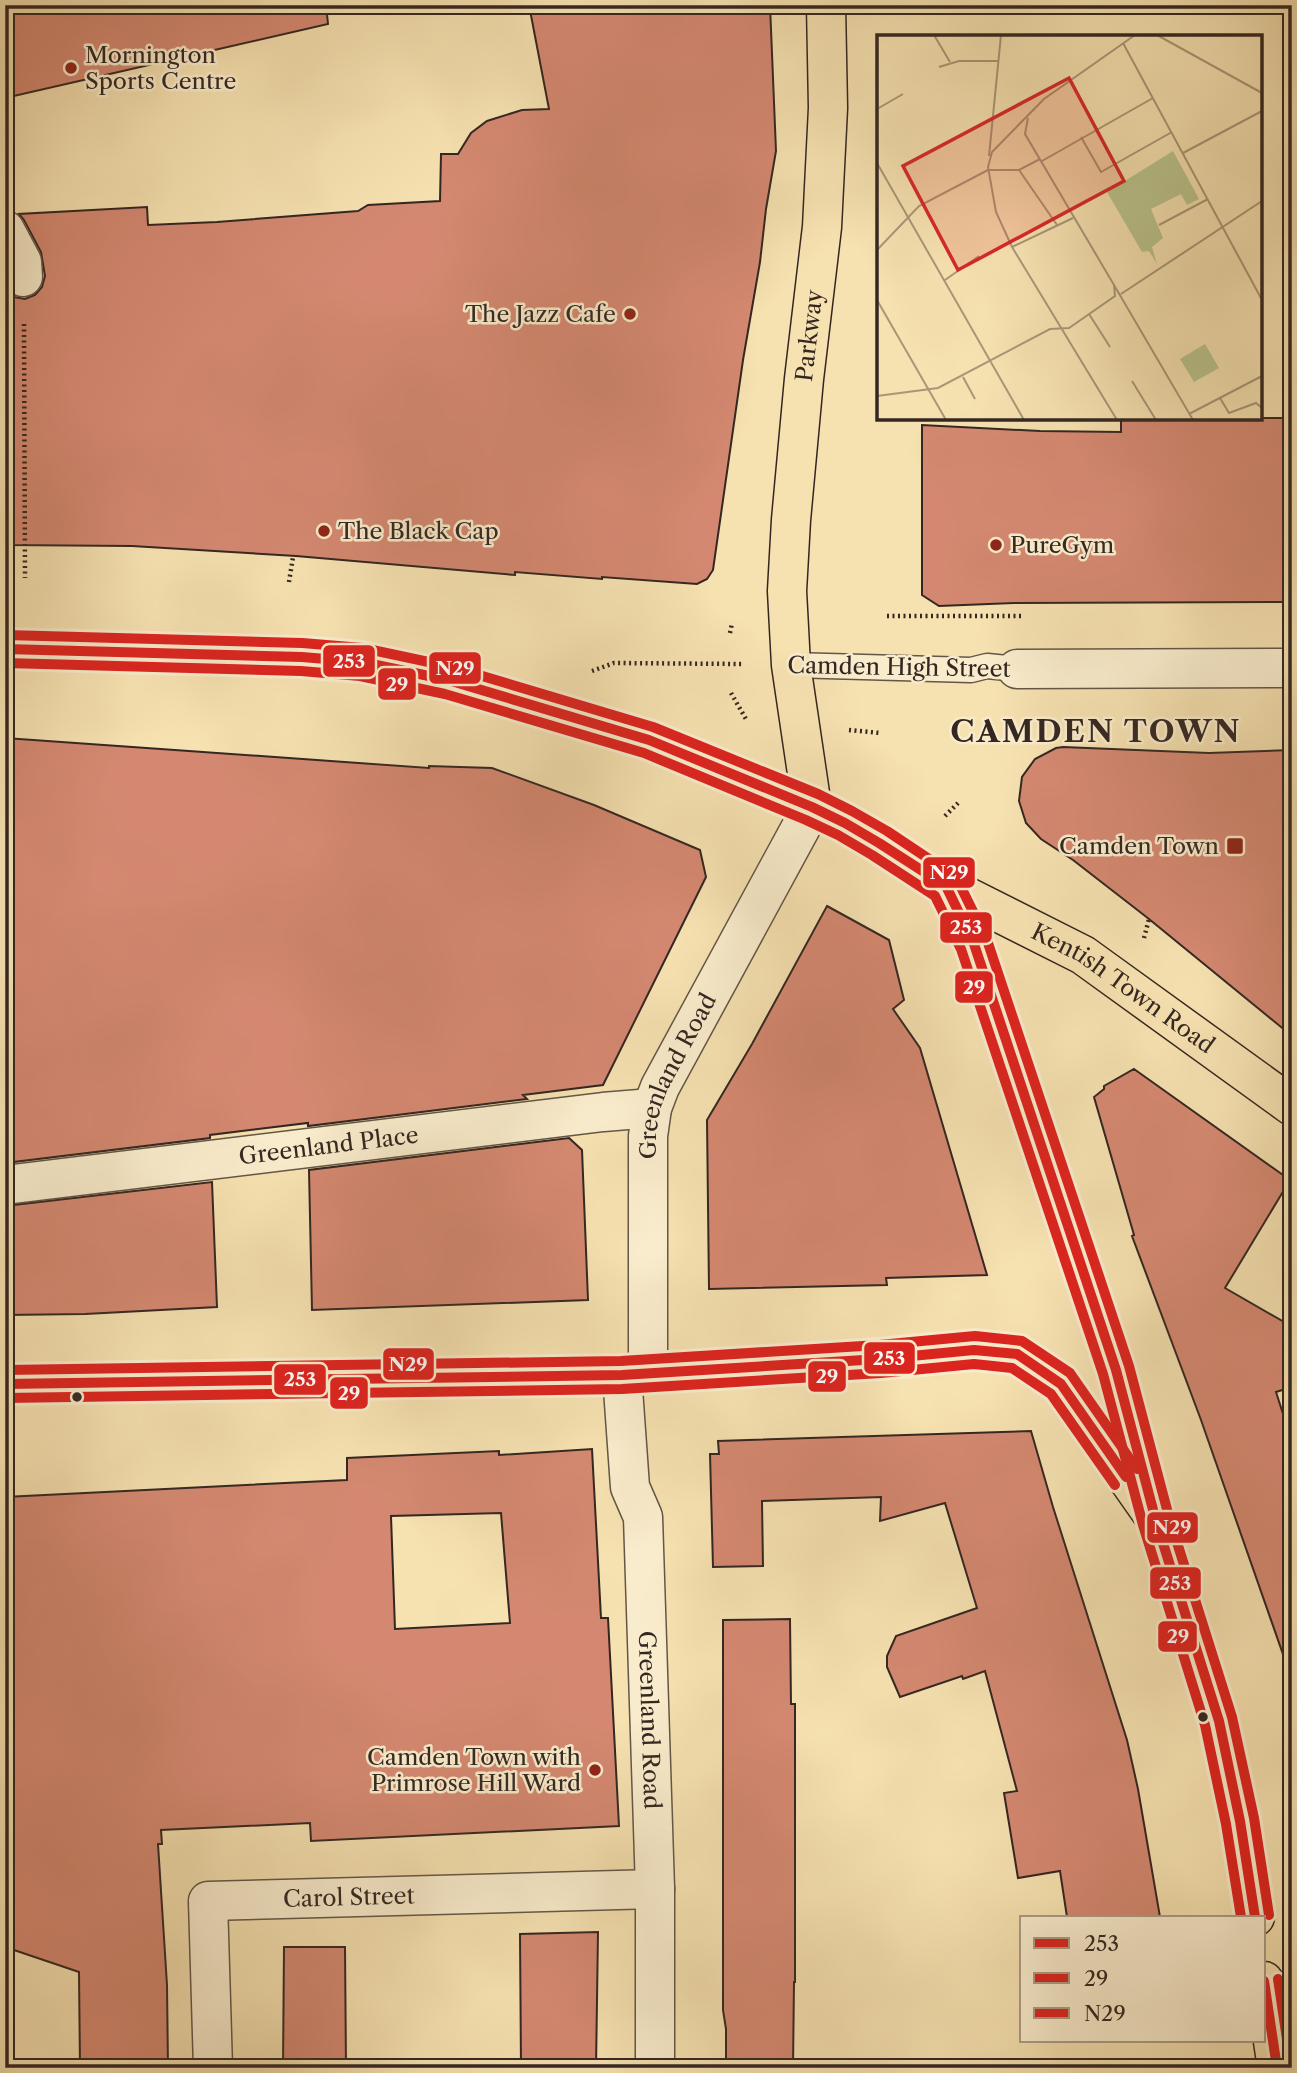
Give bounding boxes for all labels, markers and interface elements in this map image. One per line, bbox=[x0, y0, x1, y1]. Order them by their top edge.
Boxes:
inset map bbox=[877, 35, 1262, 420]
place label: Mornington Sports Centre bbox=[85, 41, 236, 95]
marker: Mornington Sports Centre bbox=[63, 60, 79, 76]
street label: Parkway bbox=[790, 288, 828, 383]
place label: The Jazz Cafe bbox=[465, 300, 616, 328]
marker: The Jazz Cafe bbox=[622, 306, 638, 322]
place label: The Black Cap bbox=[338, 517, 499, 545]
marker: The Black Cap bbox=[316, 523, 332, 539]
place label: PureGym bbox=[1010, 531, 1114, 559]
marker: PureGym bbox=[988, 537, 1004, 553]
line badge: 253 bbox=[322, 644, 376, 678]
text: 253 bbox=[333, 650, 365, 673]
line badge: N29 bbox=[428, 651, 482, 685]
street label: Camden High Street bbox=[787, 651, 1011, 683]
text: N29 bbox=[435, 657, 475, 680]
line badge: 29 bbox=[377, 667, 417, 701]
text: 29 bbox=[386, 673, 408, 696]
district label: CAMDEN TOWN bbox=[950, 713, 1242, 750]
place label: Camden Town bbox=[1059, 832, 1219, 860]
marker: Camden Town bbox=[1225, 836, 1245, 856]
line badge: N29 bbox=[922, 856, 976, 889]
text: N29 bbox=[929, 861, 969, 884]
line badge: 253 bbox=[939, 911, 993, 944]
text: 253 bbox=[950, 916, 982, 939]
street label: Kentish Town Road bbox=[1027, 917, 1220, 1059]
line badge: 29 bbox=[954, 970, 994, 1004]
text: 29 bbox=[963, 976, 985, 999]
street label: Greenland Road bbox=[634, 988, 722, 1159]
street label: Greenland Place bbox=[237, 1121, 420, 1170]
line badge: 253 bbox=[863, 1341, 916, 1375]
line badge: N29 bbox=[382, 1347, 435, 1381]
text: 253 bbox=[873, 1347, 905, 1370]
text: N29 bbox=[388, 1353, 428, 1376]
line badge: 29 bbox=[807, 1360, 847, 1393]
line badge: 253 bbox=[273, 1363, 327, 1396]
text: 29 bbox=[816, 1365, 838, 1388]
text: 253 bbox=[284, 1368, 316, 1391]
line badge: 29 bbox=[329, 1376, 369, 1410]
text: 29 bbox=[338, 1382, 360, 1405]
unlabelled marker bbox=[70, 1390, 84, 1404]
line badge: N29 bbox=[1146, 1511, 1199, 1544]
text: N29 bbox=[1152, 1516, 1192, 1539]
line badge: 253 bbox=[1149, 1566, 1202, 1600]
text: 253 bbox=[1159, 1572, 1191, 1595]
line badge: 29 bbox=[1157, 1620, 1198, 1653]
text: 29 bbox=[1167, 1625, 1189, 1648]
street label: Greenland Road bbox=[633, 1630, 666, 1810]
unlabelled marker bbox=[1196, 1710, 1210, 1724]
place label: Camden Town with Primrose Hill Ward bbox=[367, 1743, 581, 1797]
marker: Camden Town with Primrose Hill Ward bbox=[587, 1762, 603, 1778]
street label: Carol Street bbox=[283, 1881, 415, 1913]
legend bbox=[1020, 1916, 1266, 2042]
text: 253 bbox=[1084, 1931, 1119, 1956]
text: 29 bbox=[1084, 1966, 1108, 1991]
text: N29 bbox=[1084, 2001, 1126, 2026]

